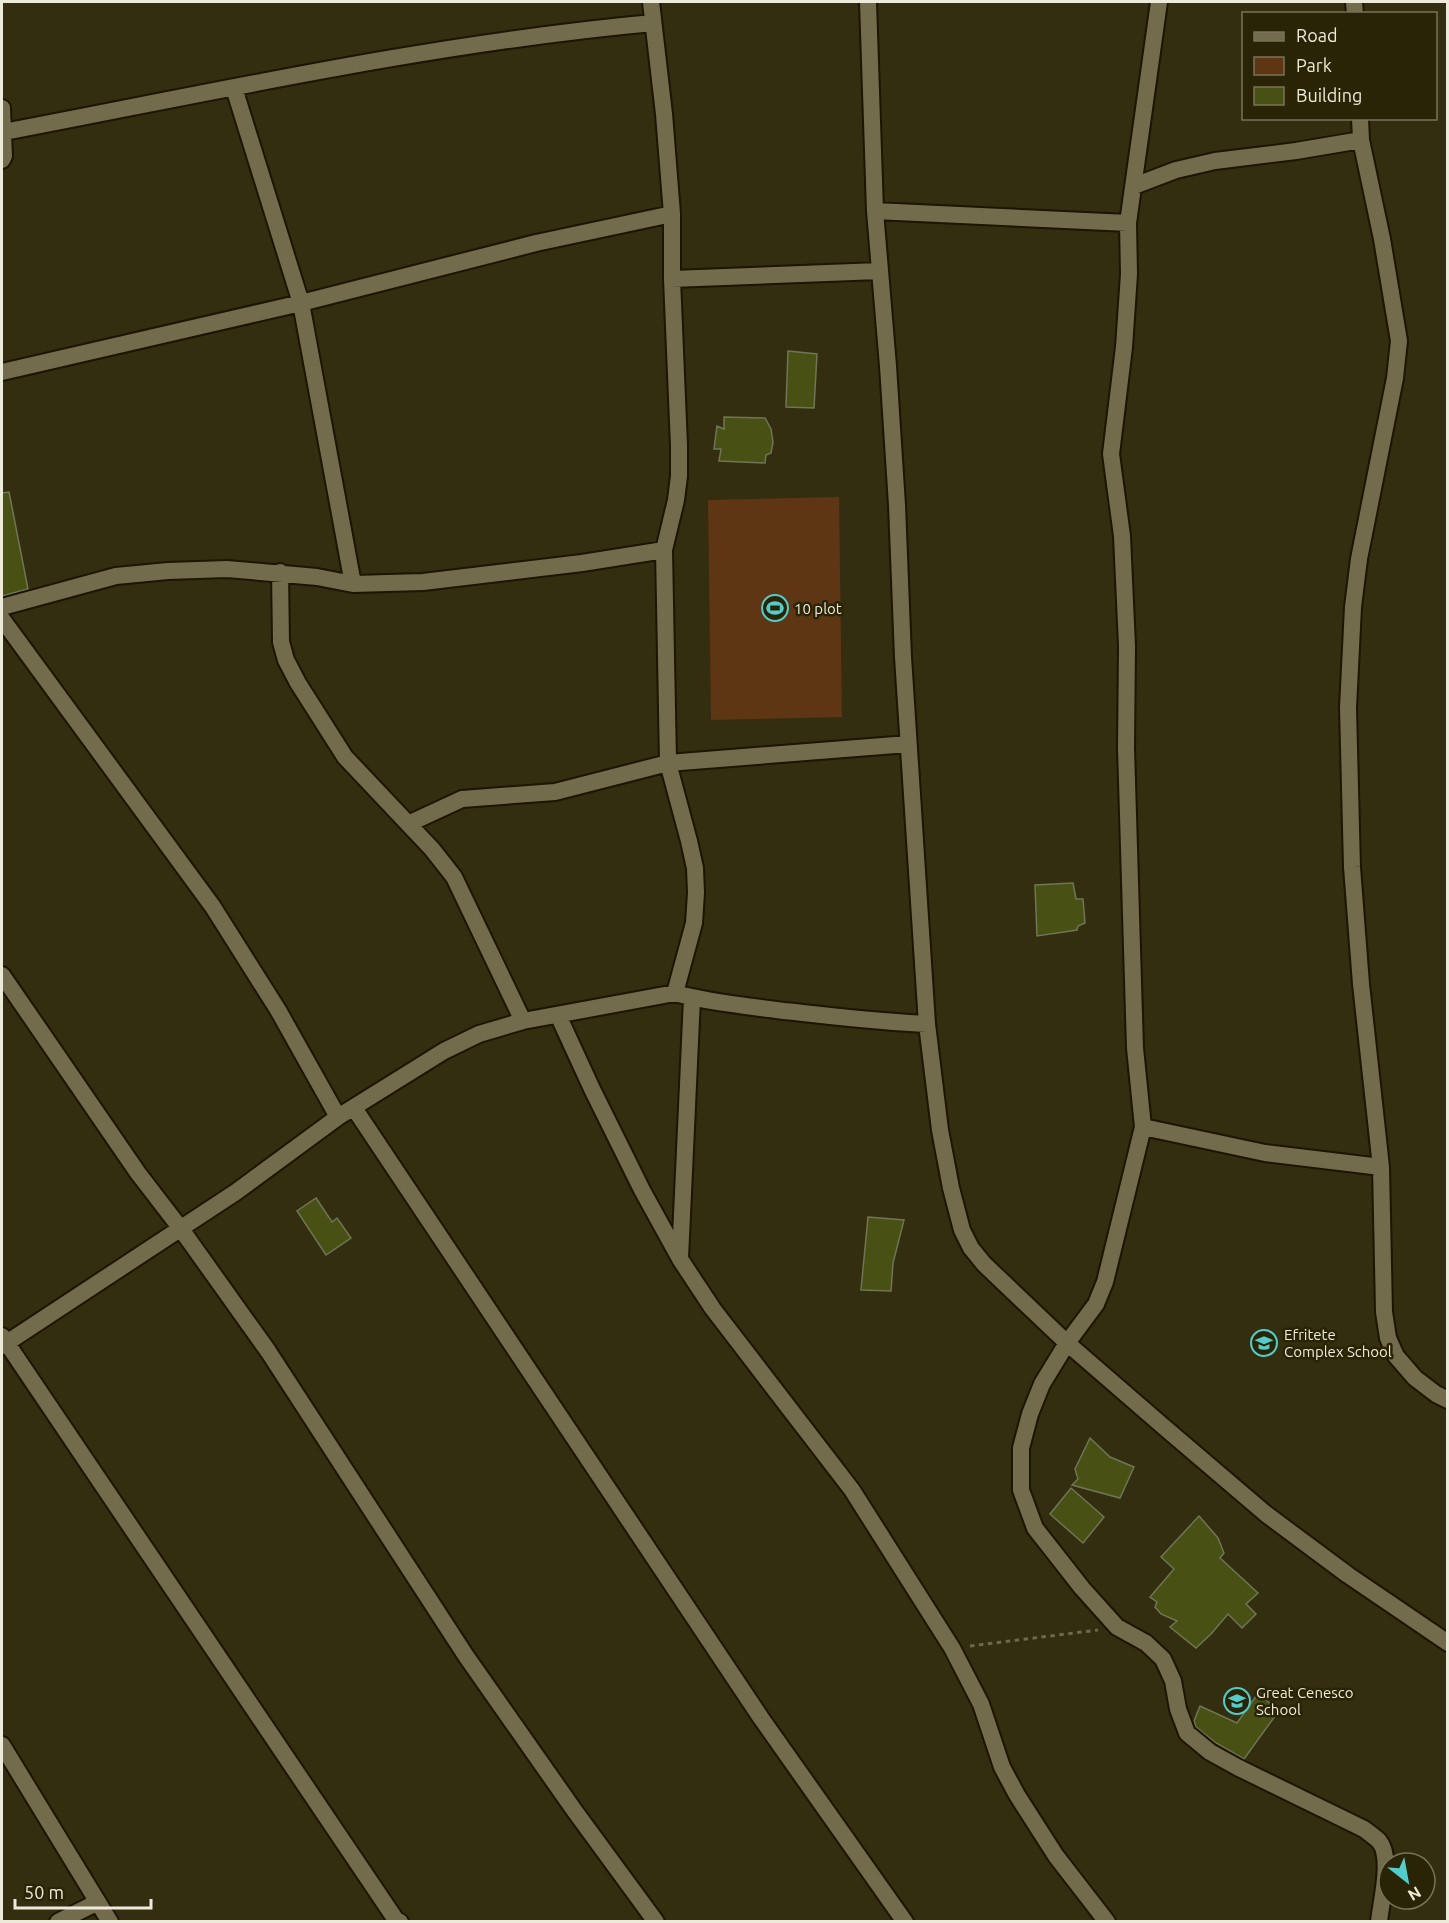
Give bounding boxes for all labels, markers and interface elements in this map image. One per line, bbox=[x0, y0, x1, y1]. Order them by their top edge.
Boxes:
legend bbox=[1242, 12, 1437, 120]
text: Road bbox=[1296, 25, 1338, 45]
text: Park bbox=[1296, 55, 1332, 75]
text: Building bbox=[1296, 85, 1362, 105]
sports icon: 10 plot bbox=[760, 593, 790, 623]
place label: 10 plot bbox=[794, 600, 842, 617]
place label: Efritete Complex School bbox=[1284, 1326, 1392, 1360]
school or university icon: Efritete Complex School bbox=[1249, 1328, 1279, 1358]
place label: Great Cenesco School bbox=[1256, 1684, 1353, 1718]
school or university icon: Great Cenesco School bbox=[1222, 1686, 1252, 1716]
north arrow bbox=[1377, 1851, 1437, 1911]
scale bar bbox=[15, 1872, 152, 1910]
text: 50 m bbox=[24, 1882, 64, 1902]
text: N bbox=[1405, 1883, 1424, 1905]

